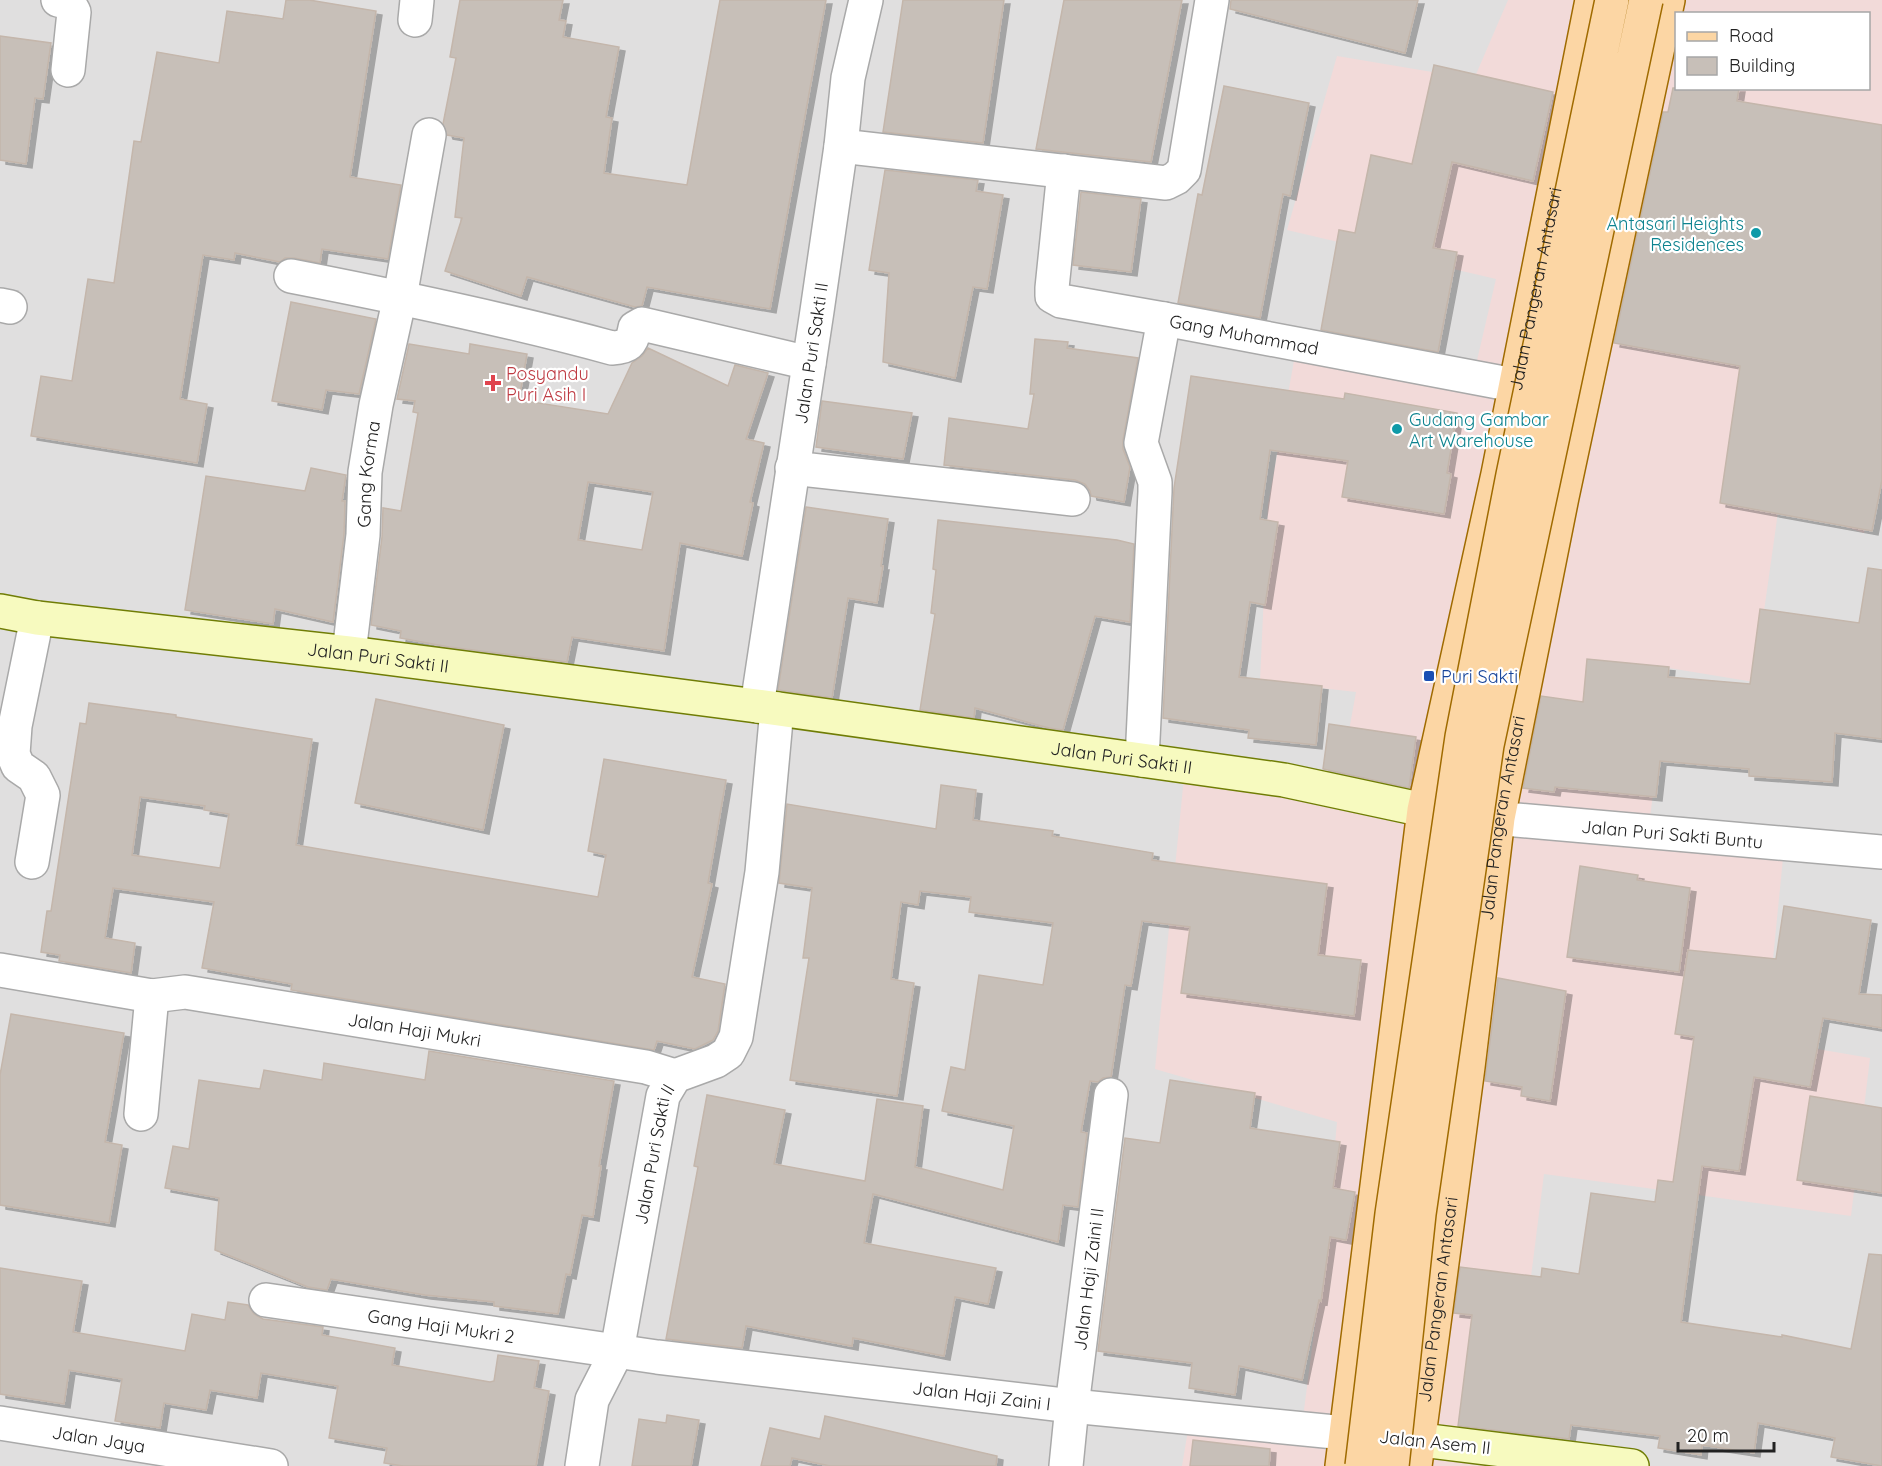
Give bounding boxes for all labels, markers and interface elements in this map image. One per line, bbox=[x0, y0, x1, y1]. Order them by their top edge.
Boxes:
legend bbox=[1675, 12, 1870, 90]
text: Road bbox=[1729, 24, 1774, 47]
text: Building bbox=[1729, 54, 1795, 77]
street label: Jalan Pangeran Antasari bbox=[1503, 185, 1566, 393]
place label: Antasari Heights Residences bbox=[1606, 212, 1744, 256]
marker: Antasari Heights Residences bbox=[1749, 226, 1763, 240]
street label: Jalan Puri Sakti II bbox=[789, 281, 833, 425]
street label: Gang Muhammad bbox=[1168, 309, 1321, 359]
place label: Posyandu Puri Asih I bbox=[506, 362, 589, 406]
marker: Posyandu Puri Asih I bbox=[484, 374, 502, 392]
place label: Gudang Gambar Art Warehouse bbox=[1409, 408, 1549, 452]
street label: Gang Korma bbox=[352, 419, 385, 528]
marker: Gudang Gambar Art Warehouse bbox=[1390, 422, 1404, 436]
street label: Jalan Puri Sakti II bbox=[306, 637, 450, 677]
place label: Puri Sakti bbox=[1441, 665, 1518, 688]
marker: Puri Sakti bbox=[1422, 669, 1436, 683]
street label: Jalan Pangeran Antasari bbox=[1474, 714, 1530, 921]
street label: Jalan Puri Sakti II bbox=[1049, 736, 1194, 778]
street label: Jalan Puri Sakti Buntu bbox=[1580, 814, 1764, 853]
street label: Jalan Haji Mukri bbox=[346, 1007, 483, 1052]
street label: Jalan Puri Sakti II bbox=[629, 1079, 679, 1226]
street label: Jalan Pangeran Antasari bbox=[1412, 1195, 1462, 1404]
street label: Jalan Haji Zaini II bbox=[1068, 1207, 1108, 1352]
street label: Gang Haji Mukri 2 bbox=[366, 1303, 516, 1348]
street label: Jalan Haji Zaini I bbox=[911, 1376, 1052, 1415]
scale bar bbox=[1678, 1415, 1774, 1453]
street label: Jalan Jaya bbox=[51, 1420, 147, 1457]
text: 20 m bbox=[1687, 1424, 1729, 1447]
street label: Jalan Asem II bbox=[1378, 1425, 1492, 1459]

